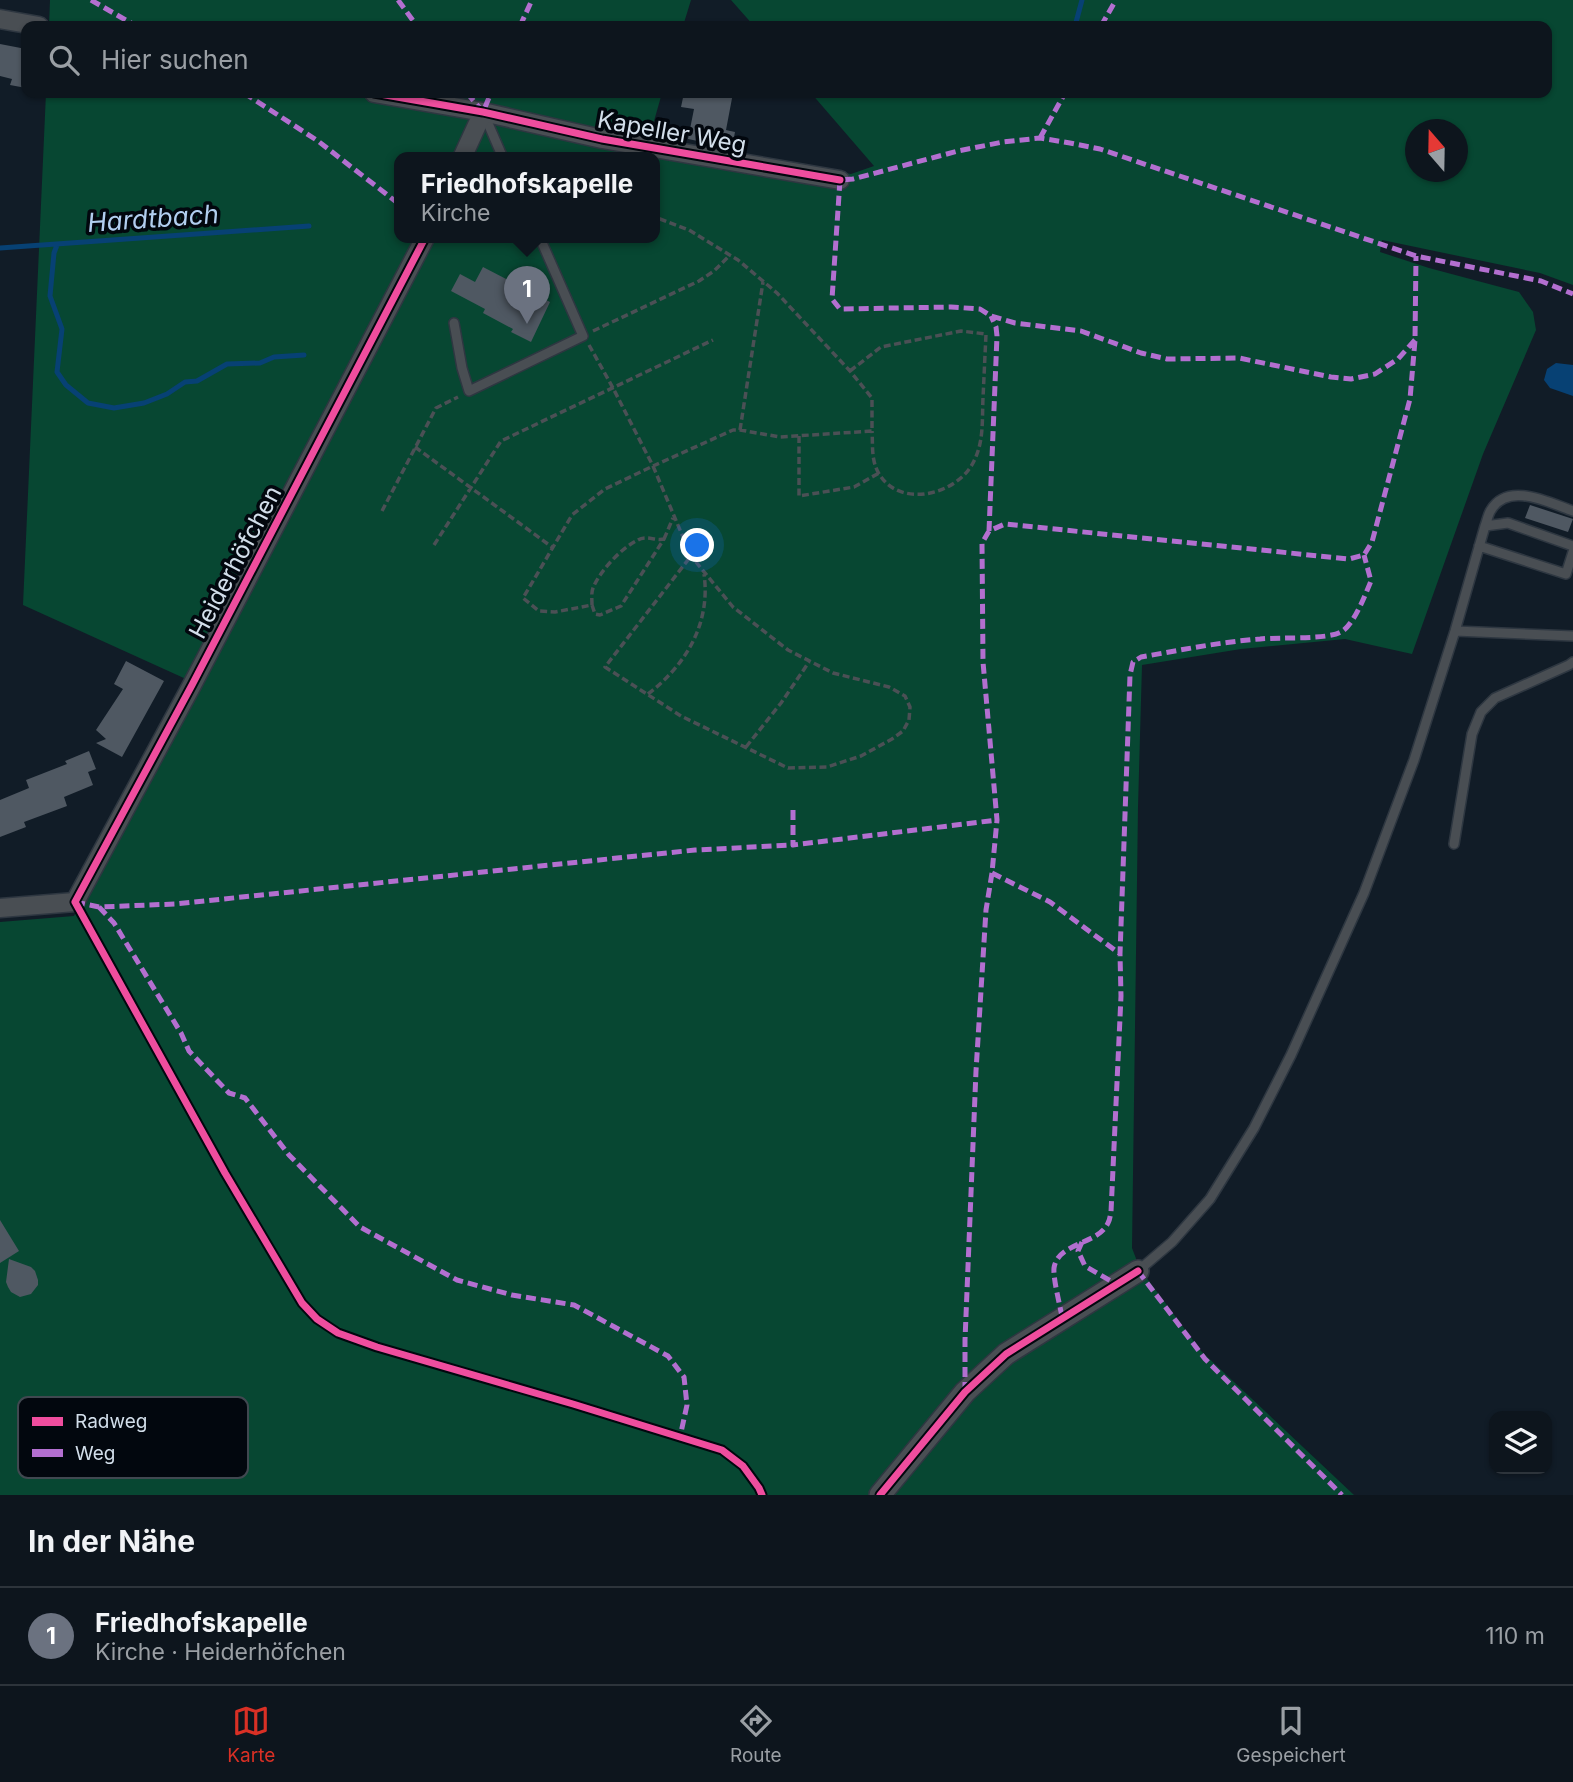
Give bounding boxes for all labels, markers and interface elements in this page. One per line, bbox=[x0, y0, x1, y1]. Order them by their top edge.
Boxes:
search box bbox=[21, 21, 1552, 98]
icon: search bbox=[45, 41, 83, 79]
text: Hier suchen bbox=[101, 44, 249, 75]
street label: Kapeller Weg bbox=[595, 105, 749, 159]
north arrow bbox=[1405, 119, 1468, 182]
popup bbox=[394, 152, 660, 243]
text: Friedhofskapelle bbox=[421, 168, 633, 199]
water label: Hardtbach bbox=[86, 198, 220, 238]
text: Kirche bbox=[421, 199, 490, 227]
pin: 1 bbox=[504, 266, 550, 324]
street label: Heiderhöfchen bbox=[183, 481, 287, 643]
your location bbox=[680, 528, 714, 562]
legend bbox=[18, 1397, 248, 1478]
text: Radweg bbox=[75, 1410, 147, 1433]
map controls bbox=[1489, 1411, 1552, 1474]
button: layers bbox=[1489, 1411, 1552, 1474]
text: Weg bbox=[75, 1442, 116, 1465]
text: In der Nähe bbox=[28, 1523, 195, 1559]
text: Friedhofskapelle bbox=[95, 1607, 308, 1638]
text: 1 bbox=[46, 1622, 56, 1650]
text: 110 m bbox=[1485, 1622, 1545, 1650]
text: Kirche · Heiderhöfchen bbox=[95, 1638, 346, 1666]
tab: Karte bbox=[227, 1702, 275, 1767]
tab: Route bbox=[730, 1702, 782, 1767]
tab: Gespeichert bbox=[1236, 1702, 1346, 1767]

